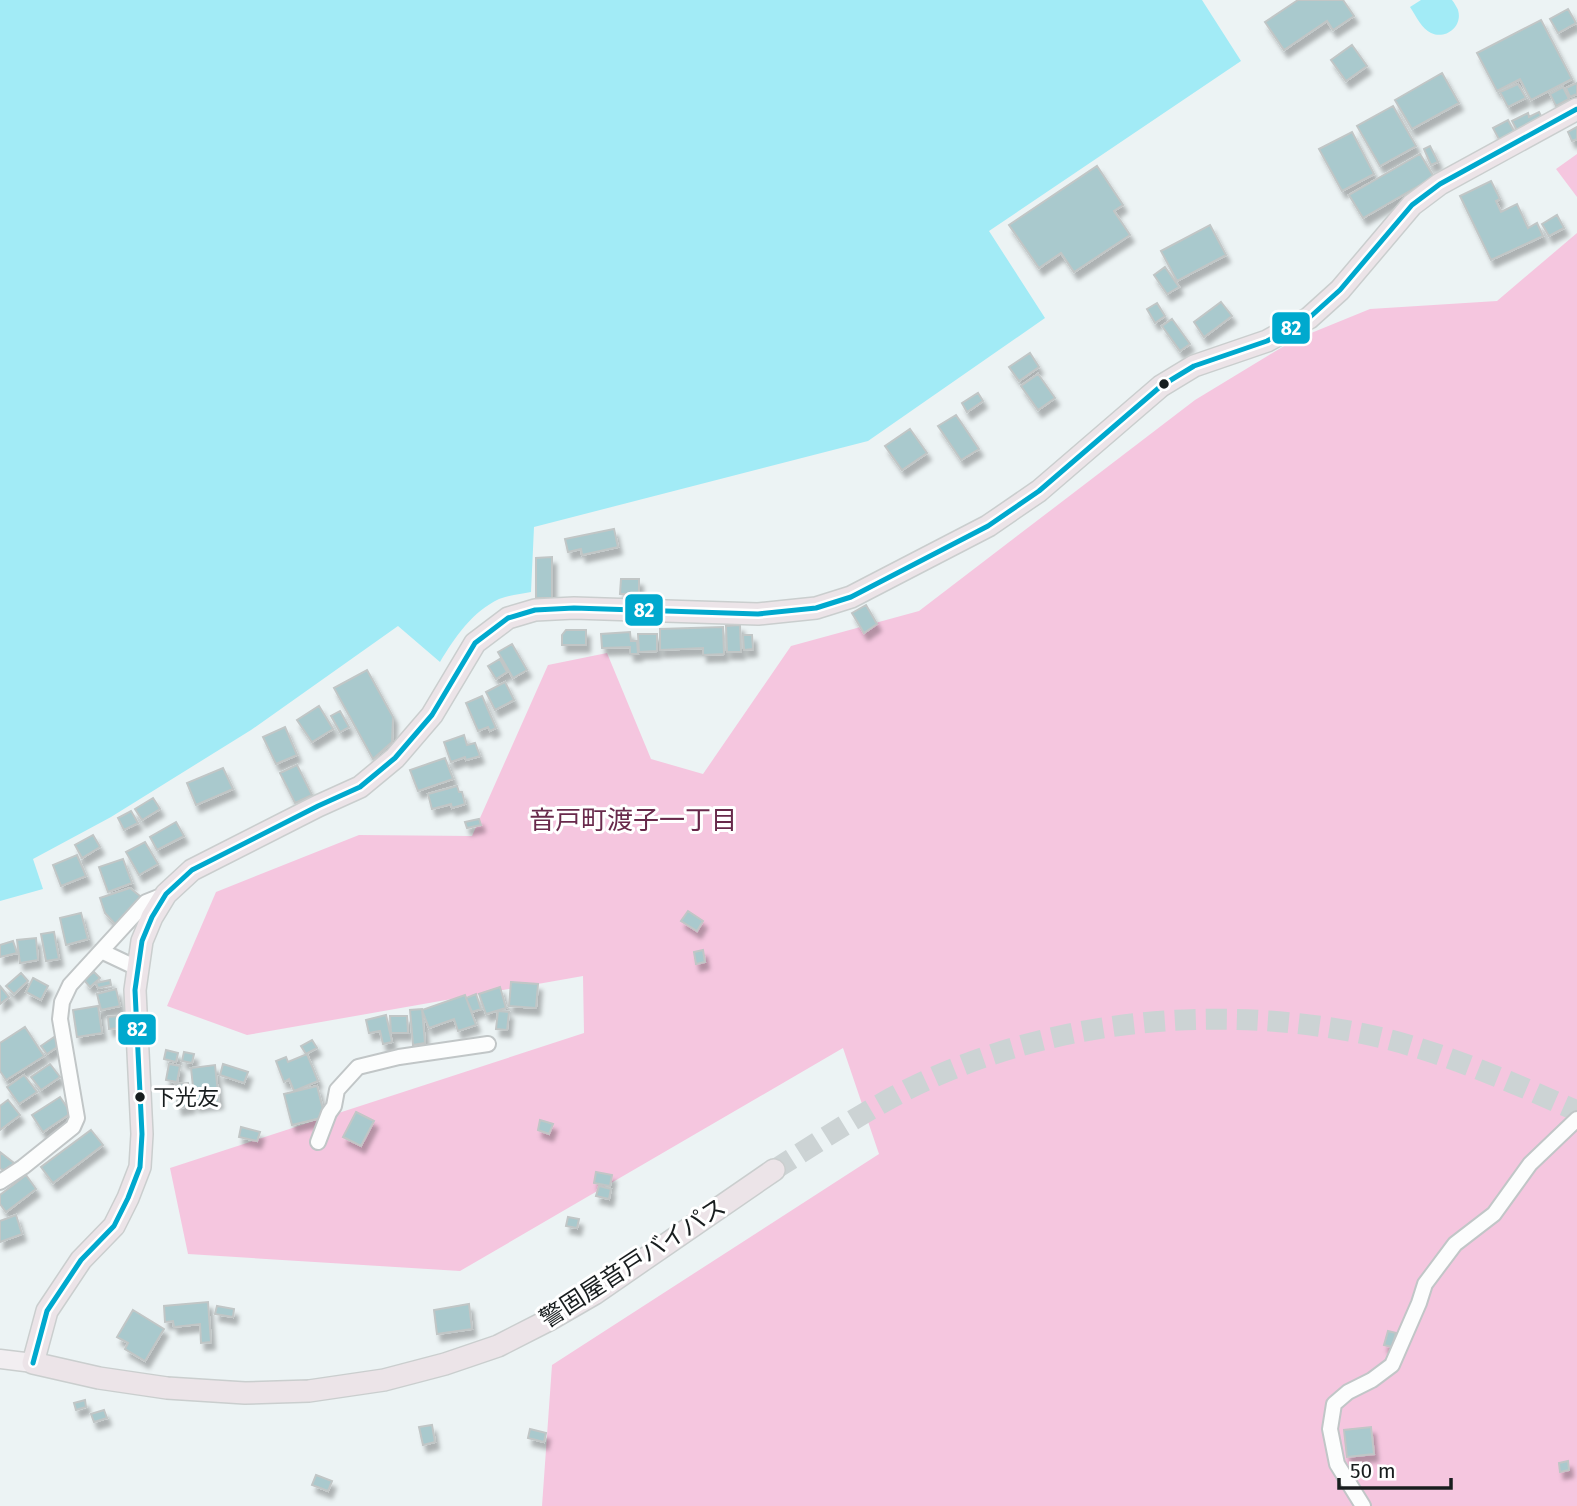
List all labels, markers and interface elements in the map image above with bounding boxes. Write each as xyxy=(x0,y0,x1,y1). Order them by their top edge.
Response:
line badge: 82 xyxy=(1271,311,1311,345)
text: 82 xyxy=(1281,317,1302,340)
unlabelled marker xyxy=(1157,377,1171,391)
line badge: 82 xyxy=(624,593,664,627)
text: 82 xyxy=(634,599,655,622)
district label: 音戸町渡子一丁目 xyxy=(529,805,737,836)
line badge: 82 xyxy=(117,1013,157,1046)
text: 82 xyxy=(127,1018,148,1041)
place label: 下光友 xyxy=(153,1084,219,1111)
marker: 下光友 xyxy=(133,1090,147,1104)
street label: 警固屋音戸バイパス xyxy=(535,1193,731,1333)
scale bar xyxy=(1339,1446,1451,1490)
text: 50 m xyxy=(1350,1458,1396,1484)

